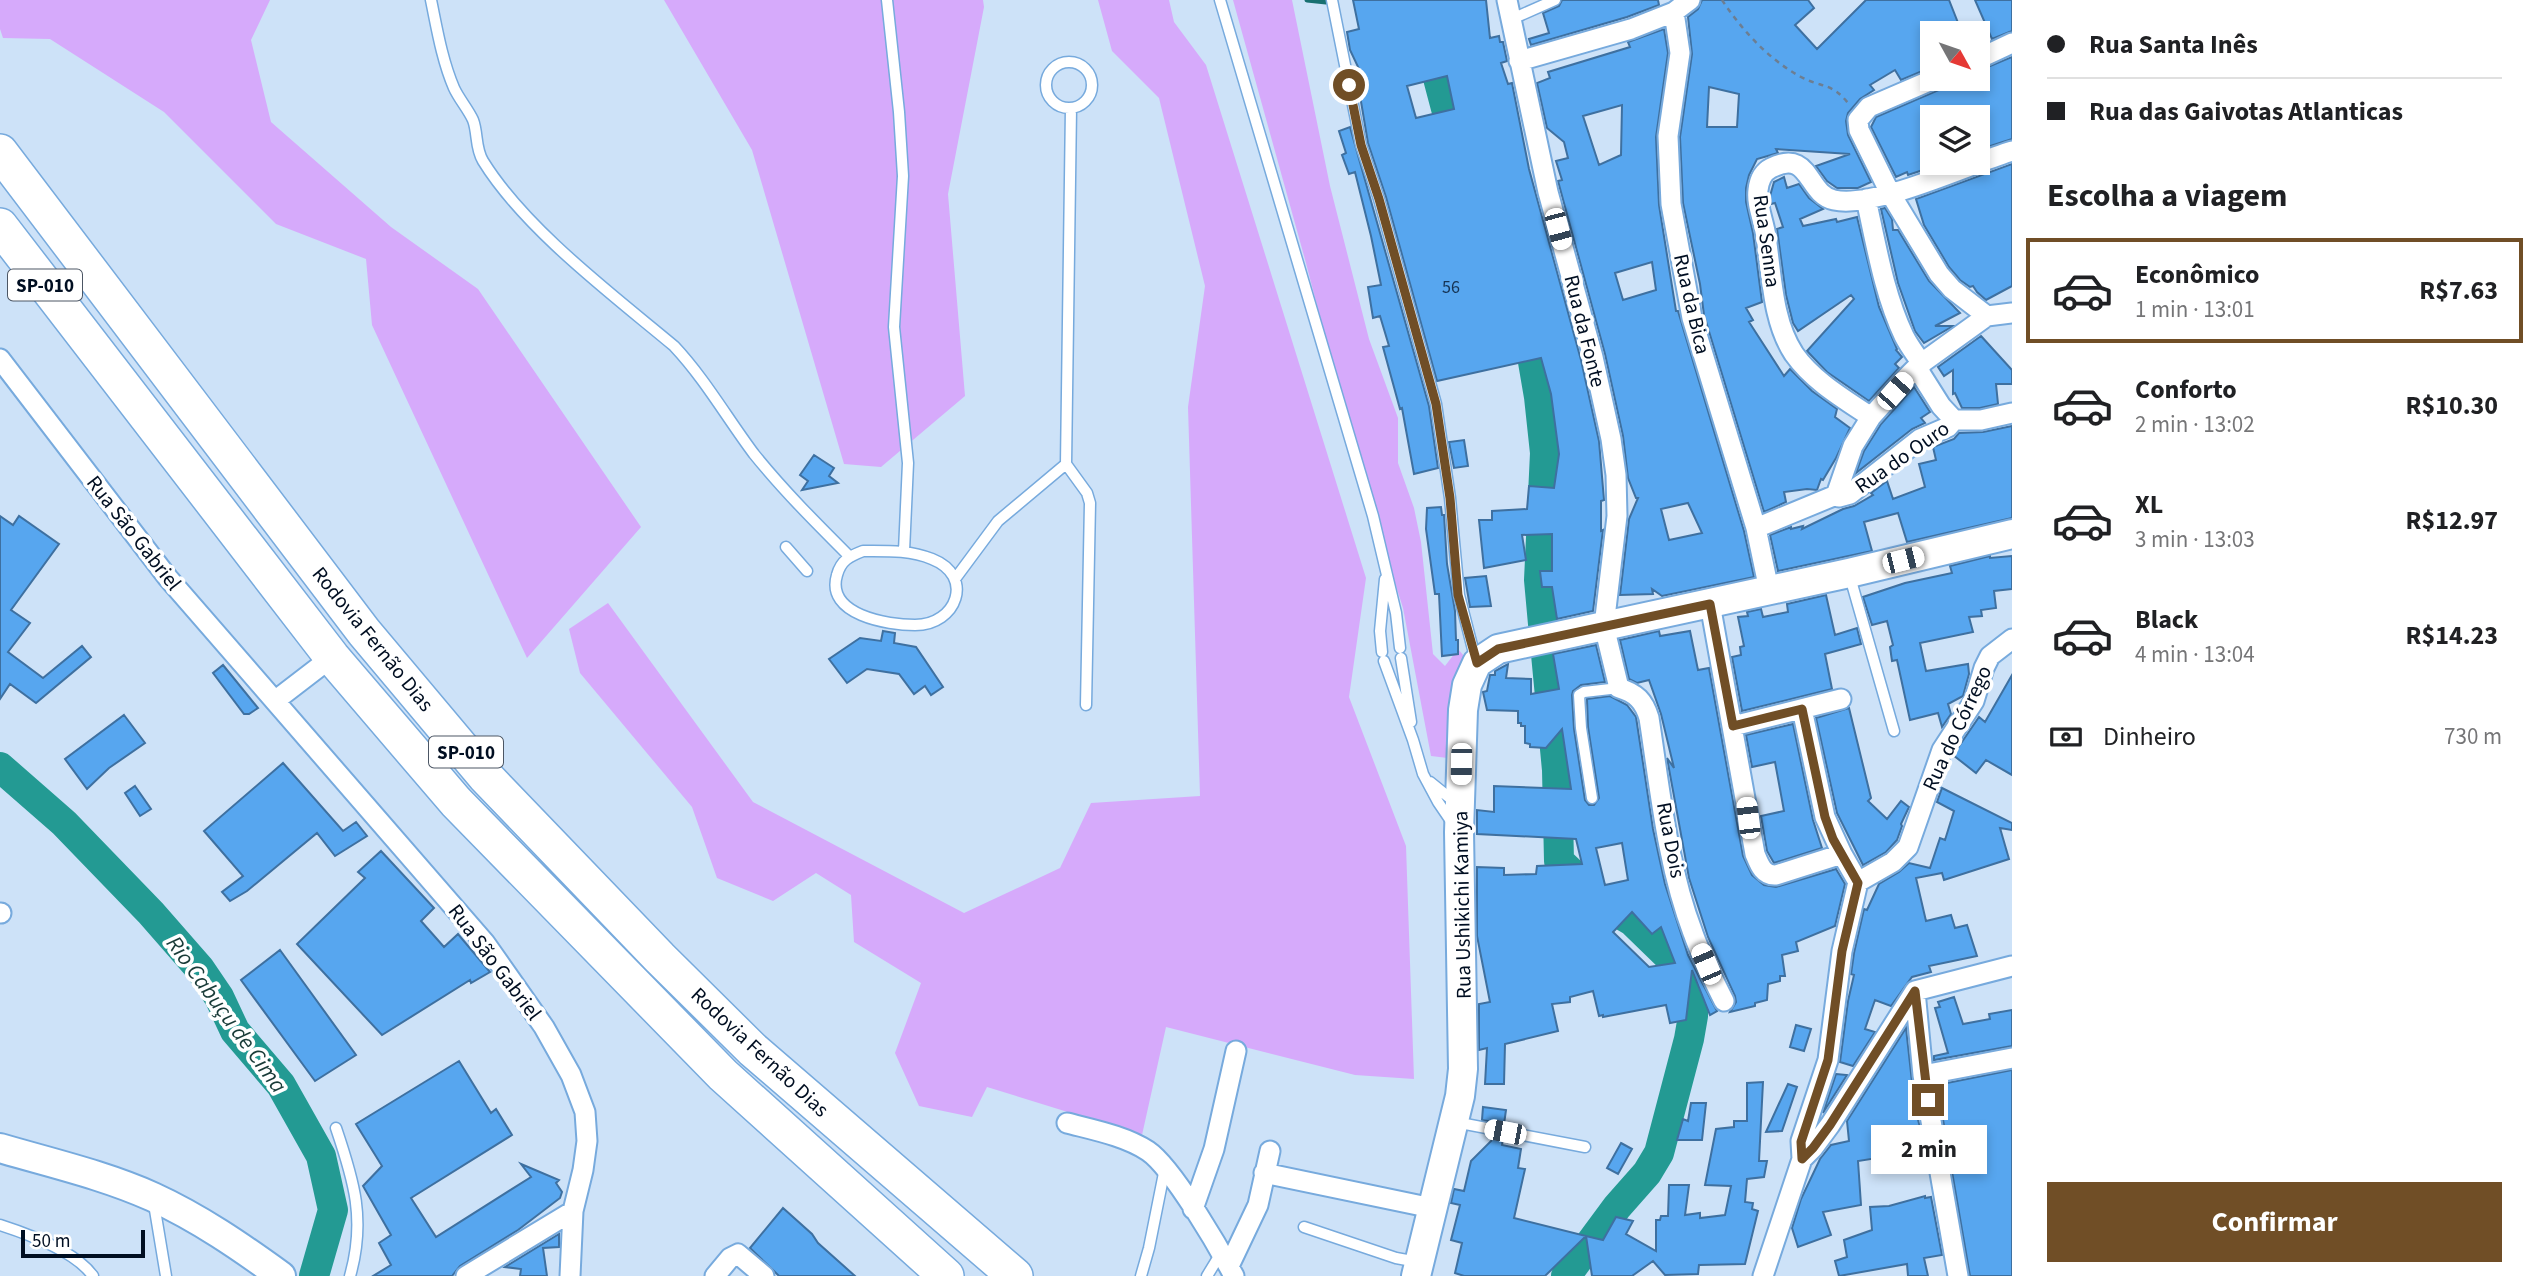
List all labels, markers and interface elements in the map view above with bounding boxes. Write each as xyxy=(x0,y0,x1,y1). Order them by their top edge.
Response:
north arrow xyxy=(1920,21,1990,91)
map controls xyxy=(1920,21,1990,175)
text: Rua Santa Inês xyxy=(2089,26,2258,63)
route start xyxy=(1333,69,1365,101)
text: Rua das Gaivotas Atlanticas xyxy=(2089,93,2403,130)
button: layers xyxy=(1920,105,1990,175)
text: Escolha a viagem xyxy=(2047,173,2287,219)
street label: Rua Senna xyxy=(1746,193,1788,289)
car xyxy=(1543,206,1574,252)
street label: Rua da Bica xyxy=(1666,251,1718,357)
text: Econômico xyxy=(2135,256,2260,293)
icon: car xyxy=(2051,259,2114,322)
road number: SP-010 xyxy=(8,270,82,300)
street label: Rua da Fonte xyxy=(1557,272,1613,390)
text: R$7.63 xyxy=(2419,272,2498,309)
house number: 56 xyxy=(1442,275,1460,300)
text: 1 min · 13:01 xyxy=(2135,293,2255,326)
car xyxy=(1874,368,1917,414)
text: Conforto xyxy=(2135,371,2237,408)
icon: car xyxy=(2051,374,2114,437)
text: R$10.30 xyxy=(2406,387,2498,424)
text: 2 min · 13:02 xyxy=(2135,408,2255,441)
street label: Rua do Ouro xyxy=(1849,413,1955,501)
street label: Rua São Gabriel xyxy=(79,469,189,597)
text: XL xyxy=(2135,486,2163,523)
icon: car xyxy=(2051,489,2114,552)
text: R$12.97 xyxy=(2406,502,2498,539)
text: 3 min · 13:03 xyxy=(2135,523,2255,556)
car xyxy=(1881,545,1926,575)
street label: Rodovia Fernão Dias xyxy=(305,560,441,718)
text: Black xyxy=(2135,601,2198,638)
icon: car xyxy=(2051,604,2114,667)
text: R$14.23 xyxy=(2406,617,2498,654)
text: 4 min · 13:04 xyxy=(2135,638,2255,671)
street label: Rua do Córrego xyxy=(1915,660,1999,796)
icon: cash xyxy=(2047,718,2085,756)
text: Dinheiro xyxy=(2103,718,2196,755)
text: 730 m xyxy=(2444,720,2502,753)
road number: SP-010 xyxy=(429,736,503,768)
car xyxy=(1451,743,1472,785)
car xyxy=(1736,796,1761,840)
street label: Rua Dois xyxy=(1649,800,1693,881)
street label: Rua Ushikichi Kamiya xyxy=(1445,811,1479,999)
street label: Rua São Gabriel xyxy=(441,897,549,1027)
water label: Rio Cabuçu de Cima xyxy=(158,929,295,1100)
car xyxy=(1689,941,1724,987)
street label: Rodovia Fernão Dias xyxy=(684,980,836,1124)
route end xyxy=(1912,1084,1944,1116)
car xyxy=(1483,1118,1528,1146)
callout: 2 min xyxy=(1870,1124,1986,1174)
text: 2 min xyxy=(1901,1133,1957,1166)
button: Confirmar xyxy=(2047,1182,2502,1262)
scale bar xyxy=(21,1227,145,1259)
text: 50 m xyxy=(32,1228,70,1255)

